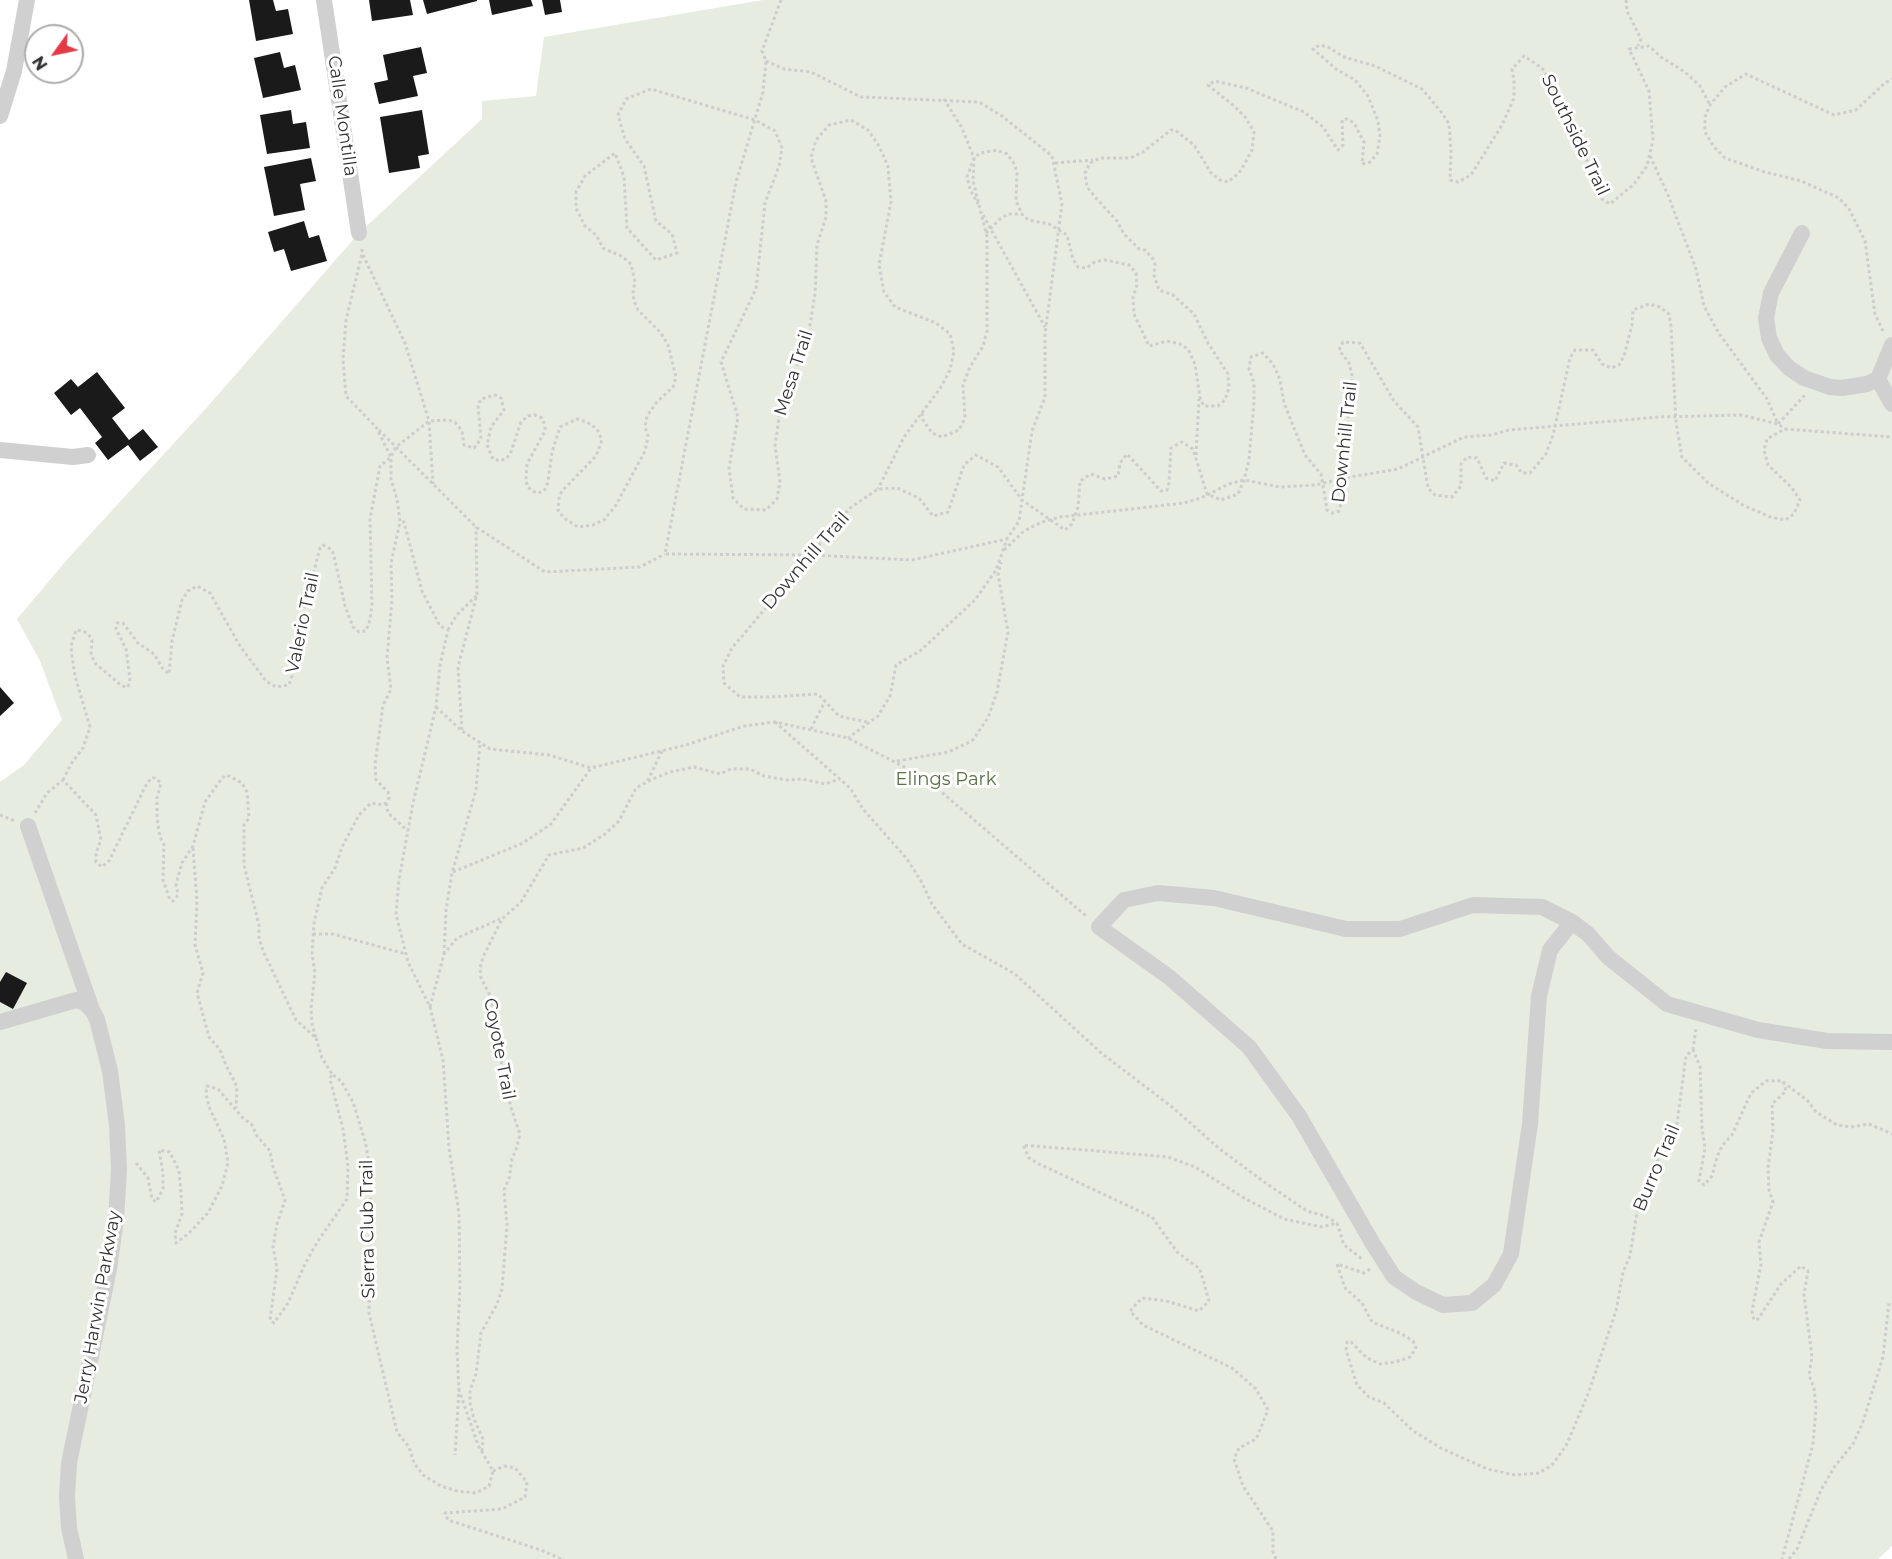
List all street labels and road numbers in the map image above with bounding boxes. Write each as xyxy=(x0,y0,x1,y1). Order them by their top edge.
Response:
street label: Calle Montilla xyxy=(323,54,361,178)
street label: Southside Trail xyxy=(1536,71,1614,199)
street label: Mesa Trail xyxy=(770,327,818,419)
street label: Downhill Trail xyxy=(1328,380,1362,504)
street label: Downhill Trail xyxy=(758,508,854,614)
street label: Valerio Trail xyxy=(282,571,324,675)
street label: Coyote Trail xyxy=(479,996,519,1102)
street label: Burro Trail xyxy=(1629,1121,1685,1215)
street label: Sierra Club Trail xyxy=(356,1159,380,1299)
street label: Jerry Harwin Parkway xyxy=(70,1209,126,1405)

